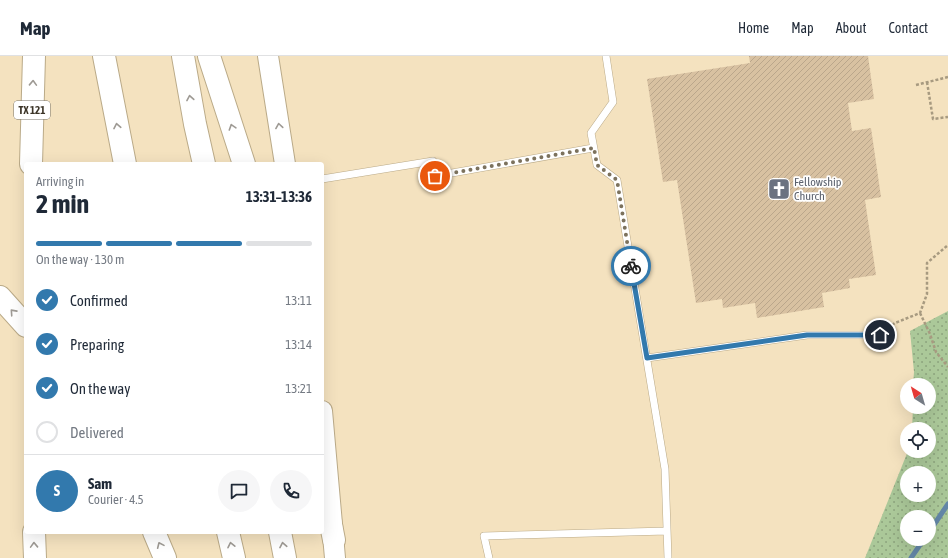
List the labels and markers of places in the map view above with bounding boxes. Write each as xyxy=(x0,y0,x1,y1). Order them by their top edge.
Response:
pin xyxy=(418,159,452,193)
place label: Fellowship Church xyxy=(794,175,842,203)
church icon: Fellowship Church xyxy=(766,176,792,202)
pin xyxy=(863,318,897,352)

